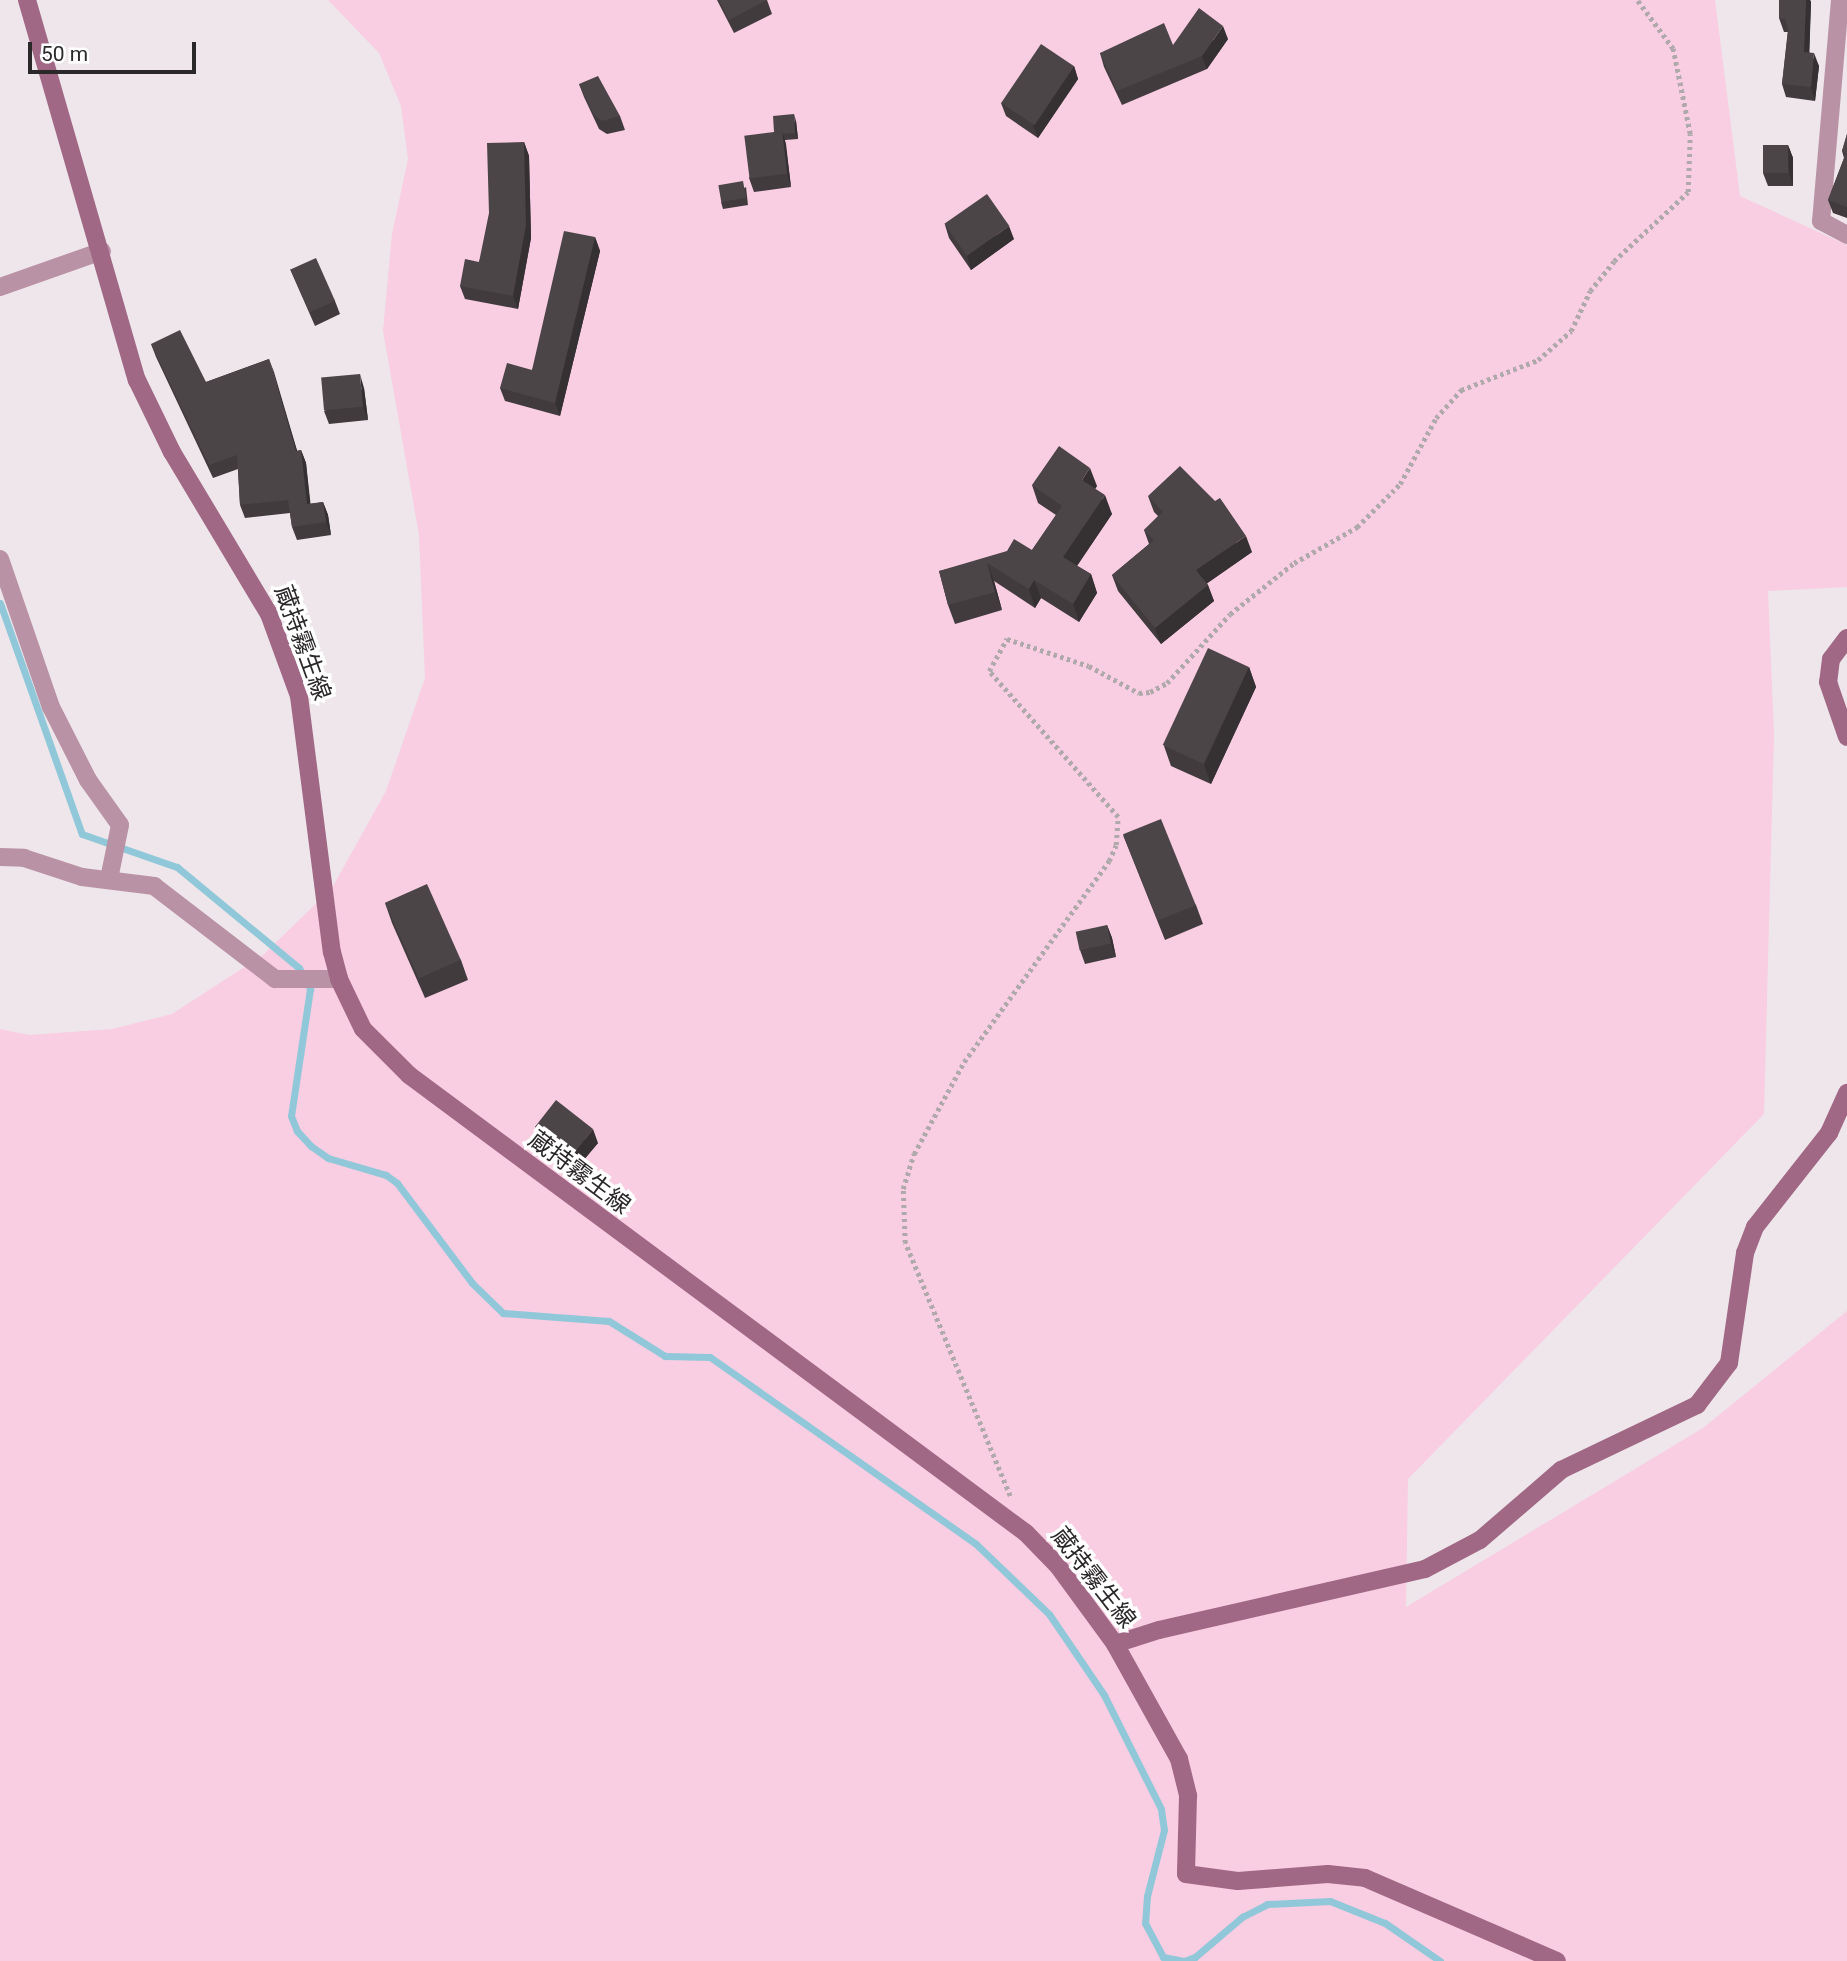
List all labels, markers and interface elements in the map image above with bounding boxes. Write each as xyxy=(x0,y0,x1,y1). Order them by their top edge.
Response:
scale bar xyxy=(32,28,200,72)
text: 50 m xyxy=(41,42,88,66)
street label: 蔵持霧生線 xyxy=(268,582,336,704)
street label: 蔵持霧生線 xyxy=(522,1125,636,1221)
street label: 蔵持霧生線 xyxy=(1045,1522,1141,1634)

